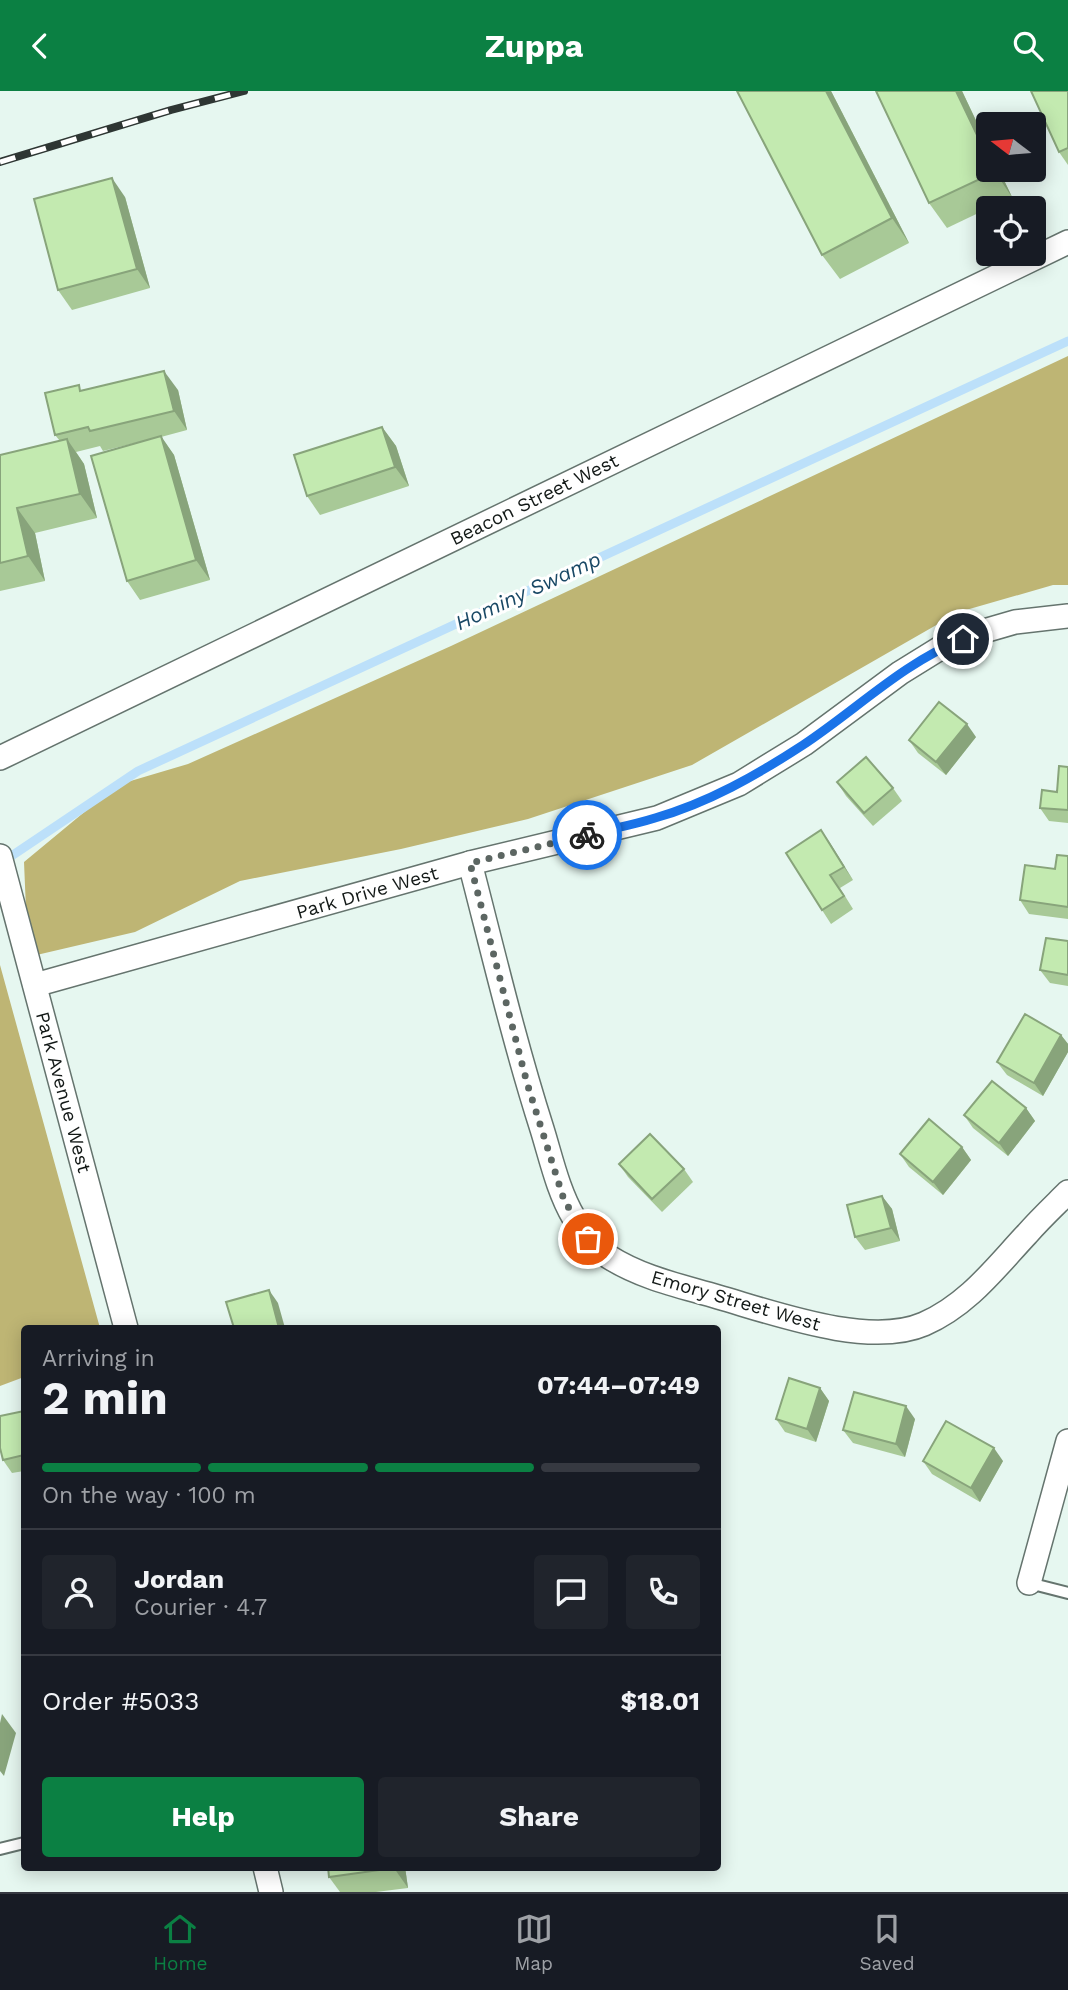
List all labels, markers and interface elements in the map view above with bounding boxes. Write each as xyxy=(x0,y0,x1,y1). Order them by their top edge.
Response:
icon: back xyxy=(21,27,59,65)
text: Zuppa xyxy=(485,27,583,65)
icon: search xyxy=(1009,27,1047,65)
north arrow xyxy=(976,112,1046,182)
map controls xyxy=(976,112,1046,266)
button: locate xyxy=(976,196,1046,266)
street label: Beacon Street West xyxy=(446,449,622,550)
water label: Hominy Swamp xyxy=(451,546,604,635)
pin xyxy=(933,609,993,669)
icon: home xyxy=(944,620,982,658)
courier xyxy=(552,800,622,870)
icon: bike xyxy=(568,816,606,854)
street label: Park Drive West xyxy=(293,861,441,924)
street label: Park Avenue West xyxy=(31,1009,96,1175)
pin xyxy=(558,1209,618,1269)
icon: bag xyxy=(569,1220,607,1258)
street label: Emory Street West xyxy=(649,1265,823,1336)
text: Arriving in xyxy=(42,1345,155,1372)
text: 07:44–07:49 xyxy=(537,1370,700,1400)
text: 2 min xyxy=(42,1371,168,1425)
text: On the way · 100 m xyxy=(42,1482,256,1509)
button: person xyxy=(42,1555,116,1629)
button: chat xyxy=(534,1555,608,1629)
button: phone xyxy=(626,1555,700,1629)
text: Jordan xyxy=(134,1564,224,1594)
text: Courier · 4.7 xyxy=(134,1594,267,1621)
text: Order #5033 xyxy=(42,1686,199,1716)
text: $18.01 xyxy=(621,1686,700,1716)
button: Help xyxy=(42,1777,364,1857)
button: Share xyxy=(378,1777,700,1857)
tab: Home xyxy=(153,1910,208,1975)
tab: Map xyxy=(514,1910,553,1975)
tab: Saved xyxy=(859,1910,915,1975)

